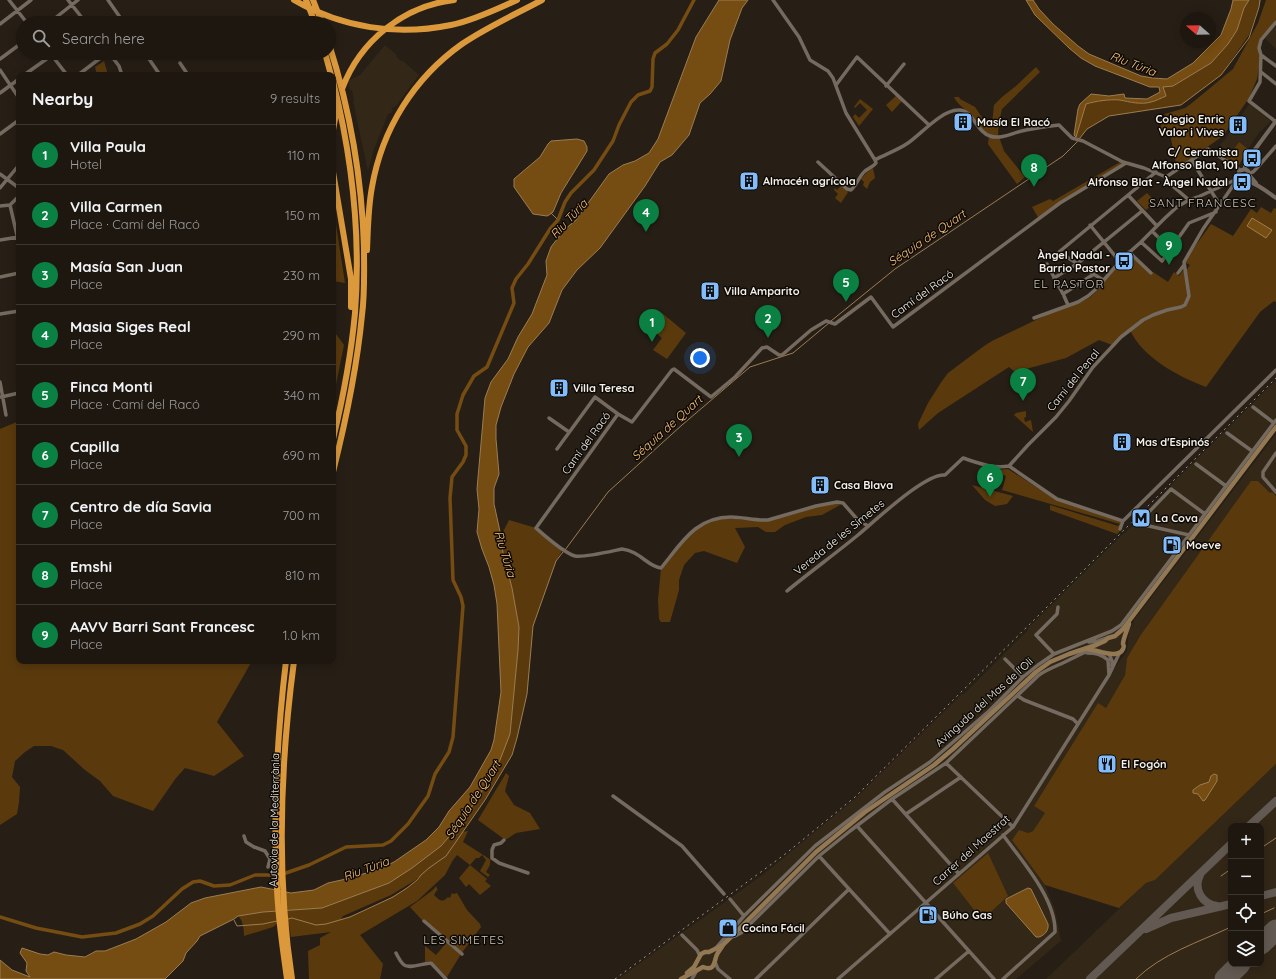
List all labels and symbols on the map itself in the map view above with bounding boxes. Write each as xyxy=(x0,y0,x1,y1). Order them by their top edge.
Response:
north arrow xyxy=(1180,12,1216,48)
water label: Riu Túria xyxy=(1108,48,1159,79)
building icon: Masía El Racó xyxy=(952,111,974,133)
place label: Colegio Enric Valor i Vives xyxy=(1155,112,1224,139)
building icon: Colegio Enric Valor i Vives xyxy=(1227,114,1249,136)
place label: Masía El Racó xyxy=(977,115,1050,129)
place label: C/ Ceramista Alfonso Blat, 101 xyxy=(1152,145,1238,172)
bus stop icon: C/ Ceramista Alfonso Blat, 101 xyxy=(1241,147,1263,169)
pin: 8 xyxy=(1021,154,1047,187)
building icon: Almacén agrícola xyxy=(738,170,760,192)
bus stop icon: Alfonso Blat - Àngel Nadal xyxy=(1231,171,1253,193)
place label: Almacén agrícola xyxy=(763,174,856,188)
place label: Alfonso Blat - Àngel Nadal xyxy=(1088,175,1228,189)
district label: SANT FRANCESC xyxy=(1149,195,1257,210)
water label: Riu Túria xyxy=(547,196,591,241)
pin: 4 xyxy=(633,199,659,232)
water label: Séquia de Quart xyxy=(885,205,970,269)
pin: 9 xyxy=(1156,232,1182,265)
place label: Àngel Nadal - Barrio Pastor xyxy=(1038,248,1110,275)
bus stop icon: Àngel Nadal - Barrio Pastor xyxy=(1113,250,1135,272)
street label: Camí del Racó xyxy=(888,266,956,321)
pin: 5 xyxy=(833,269,859,302)
district label: EL PASTOR xyxy=(1034,276,1104,291)
building icon: Villa Amparito xyxy=(699,280,721,302)
place label: Villa Amparito xyxy=(724,284,800,298)
pin: 2 xyxy=(755,305,781,338)
pin: 1 xyxy=(639,309,665,342)
street label: Camí del Penal xyxy=(1044,346,1102,414)
your location xyxy=(690,348,710,368)
pin: 7 xyxy=(1010,368,1036,401)
building icon: Villa Teresa xyxy=(548,377,570,399)
place label: Villa Teresa xyxy=(573,381,634,395)
water label: Séquia de Quart xyxy=(628,391,707,463)
street label: Camí del Racó xyxy=(559,409,614,477)
pin: 3 xyxy=(726,424,752,457)
building icon: Mas d'Espinós xyxy=(1111,431,1133,453)
place label: Mas d'Espinós xyxy=(1136,435,1209,449)
pin: 6 xyxy=(977,464,1003,497)
building icon: Casa Blava xyxy=(809,474,831,496)
place label: Casa Blava xyxy=(834,478,893,492)
street label: Vereda de les Simetes xyxy=(791,496,887,578)
metro station icon: La Cova xyxy=(1130,507,1152,529)
place label: La Cova xyxy=(1155,511,1198,525)
water label: Riu Túria xyxy=(491,529,520,580)
fuel station icon: Moeve xyxy=(1161,534,1183,556)
place label: Moeve xyxy=(1186,538,1221,552)
street label: Avinguda del Mas de l'Oli xyxy=(932,654,1036,750)
street label: Autovia de la Mediterrània xyxy=(266,753,282,887)
restaurant icon: El Fogón xyxy=(1096,753,1118,775)
water label: Séquia de Quart xyxy=(442,756,504,842)
place label: El Fogón xyxy=(1121,757,1167,771)
street label: Carrer del Maestrat xyxy=(929,811,1013,888)
water label: Riu Túria xyxy=(341,853,392,884)
fuel station icon: Búho Gas xyxy=(917,904,939,926)
place label: Búho Gas xyxy=(942,908,992,922)
shop icon: Cocina Fácil xyxy=(717,917,739,939)
place label: Cocina Fácil xyxy=(742,921,805,935)
district label: LES SIMETES xyxy=(423,932,505,947)

